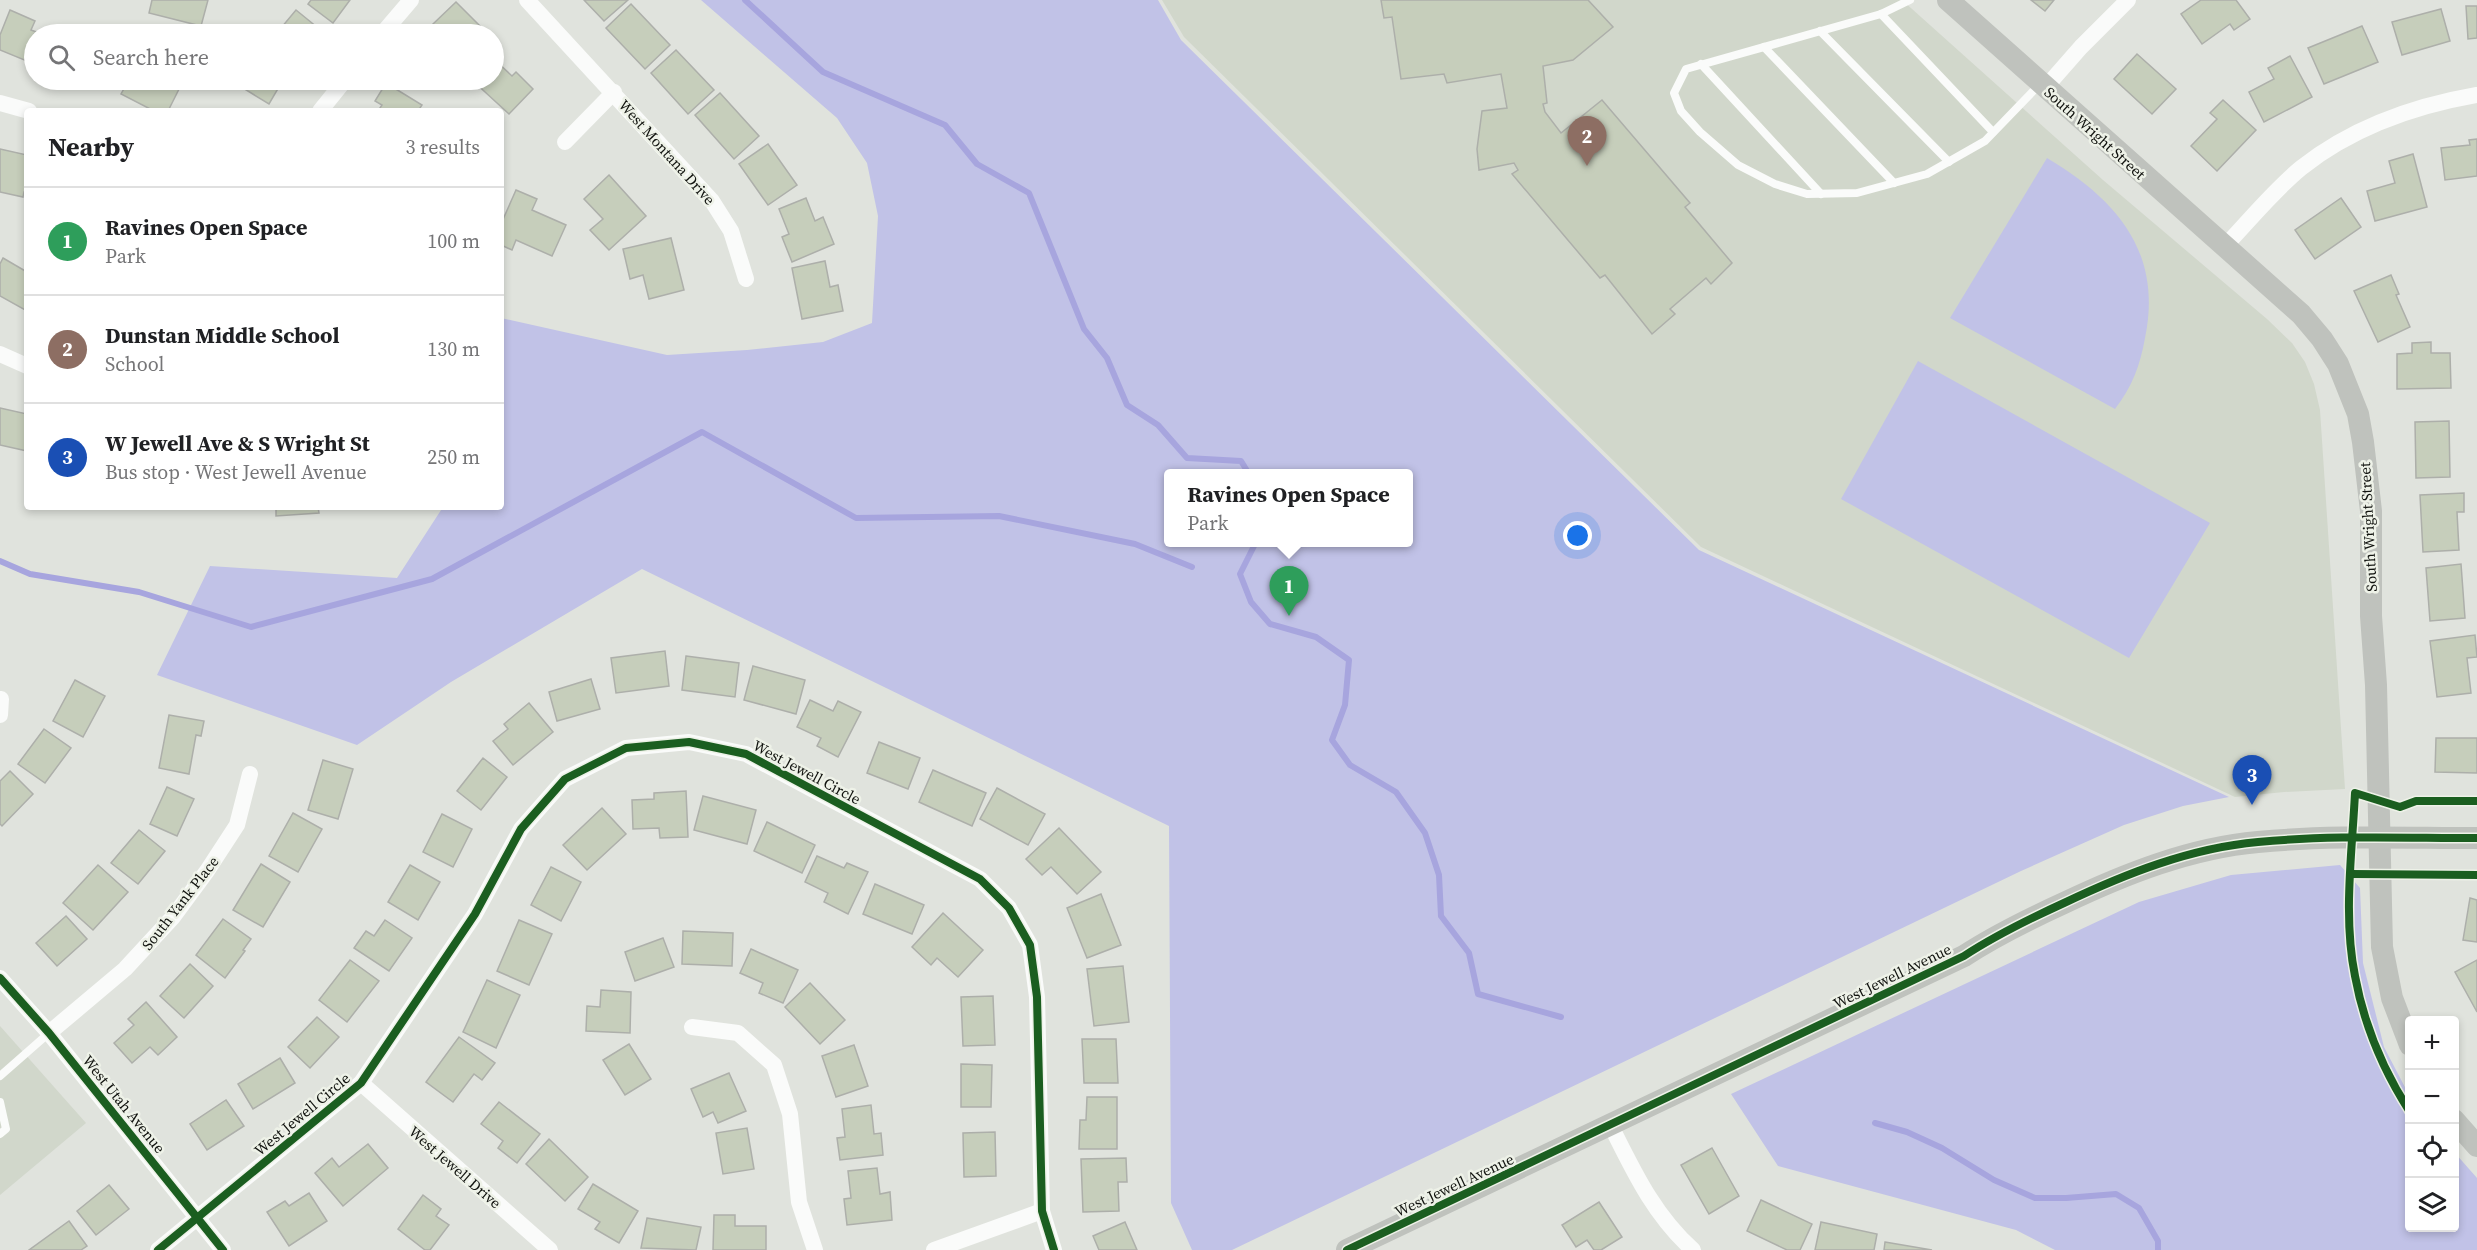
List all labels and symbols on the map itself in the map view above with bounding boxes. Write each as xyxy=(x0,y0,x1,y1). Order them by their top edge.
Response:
street label: South Wright Street xyxy=(2040,82,2150,184)
street label: West Montana Drive xyxy=(614,95,720,210)
pin: 2 xyxy=(1568,116,1606,166)
street label: South Wright Street xyxy=(2354,462,2382,592)
your location xyxy=(1563,521,1592,550)
pin: 1 xyxy=(1270,566,1308,616)
street label: West Jewell Circle xyxy=(749,735,865,809)
pin: 3 xyxy=(2232,756,2272,805)
street label: South Yank Place xyxy=(137,851,224,954)
street label: West Jewell Avenue xyxy=(1829,938,1955,1014)
street label: West Utah Avenue xyxy=(78,1050,170,1158)
street label: West Jewell Circle xyxy=(250,1067,355,1160)
street label: West Jewell Drive xyxy=(404,1121,506,1213)
street label: West Jewell Avenue xyxy=(1391,1148,1517,1222)

